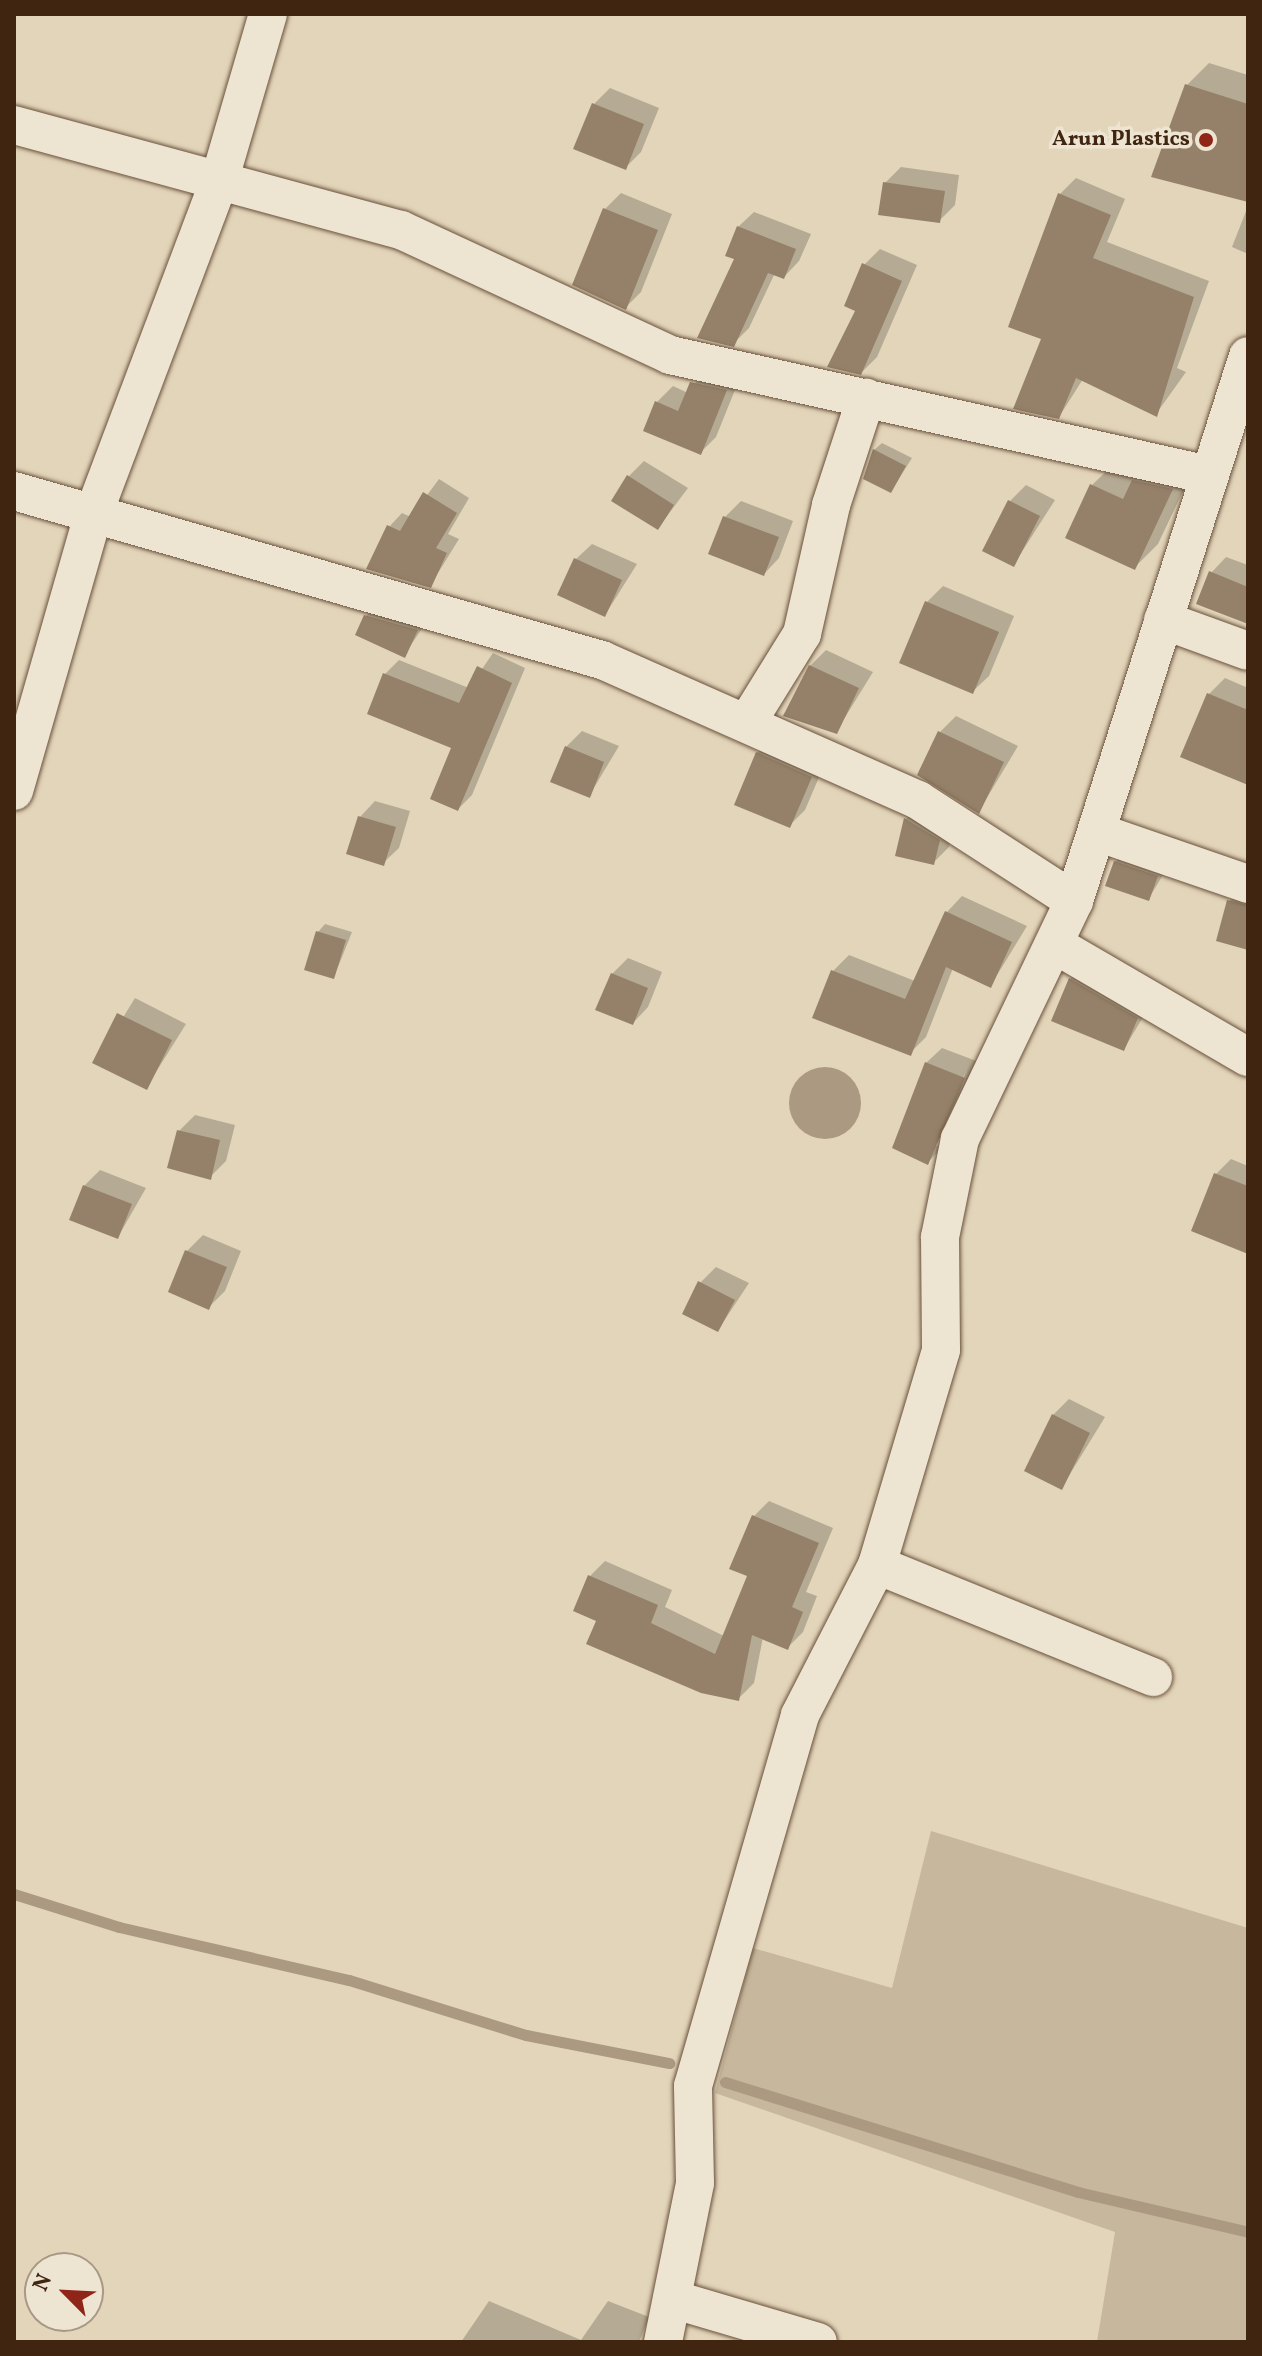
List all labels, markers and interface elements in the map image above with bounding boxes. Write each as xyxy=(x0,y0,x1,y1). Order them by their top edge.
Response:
place label: Arun Plastics xyxy=(1052,127,1190,153)
marker: Arun Plastics xyxy=(1197,131,1215,149)
north arrow xyxy=(24,2252,104,2332)
text: N xyxy=(26,2269,61,2296)

